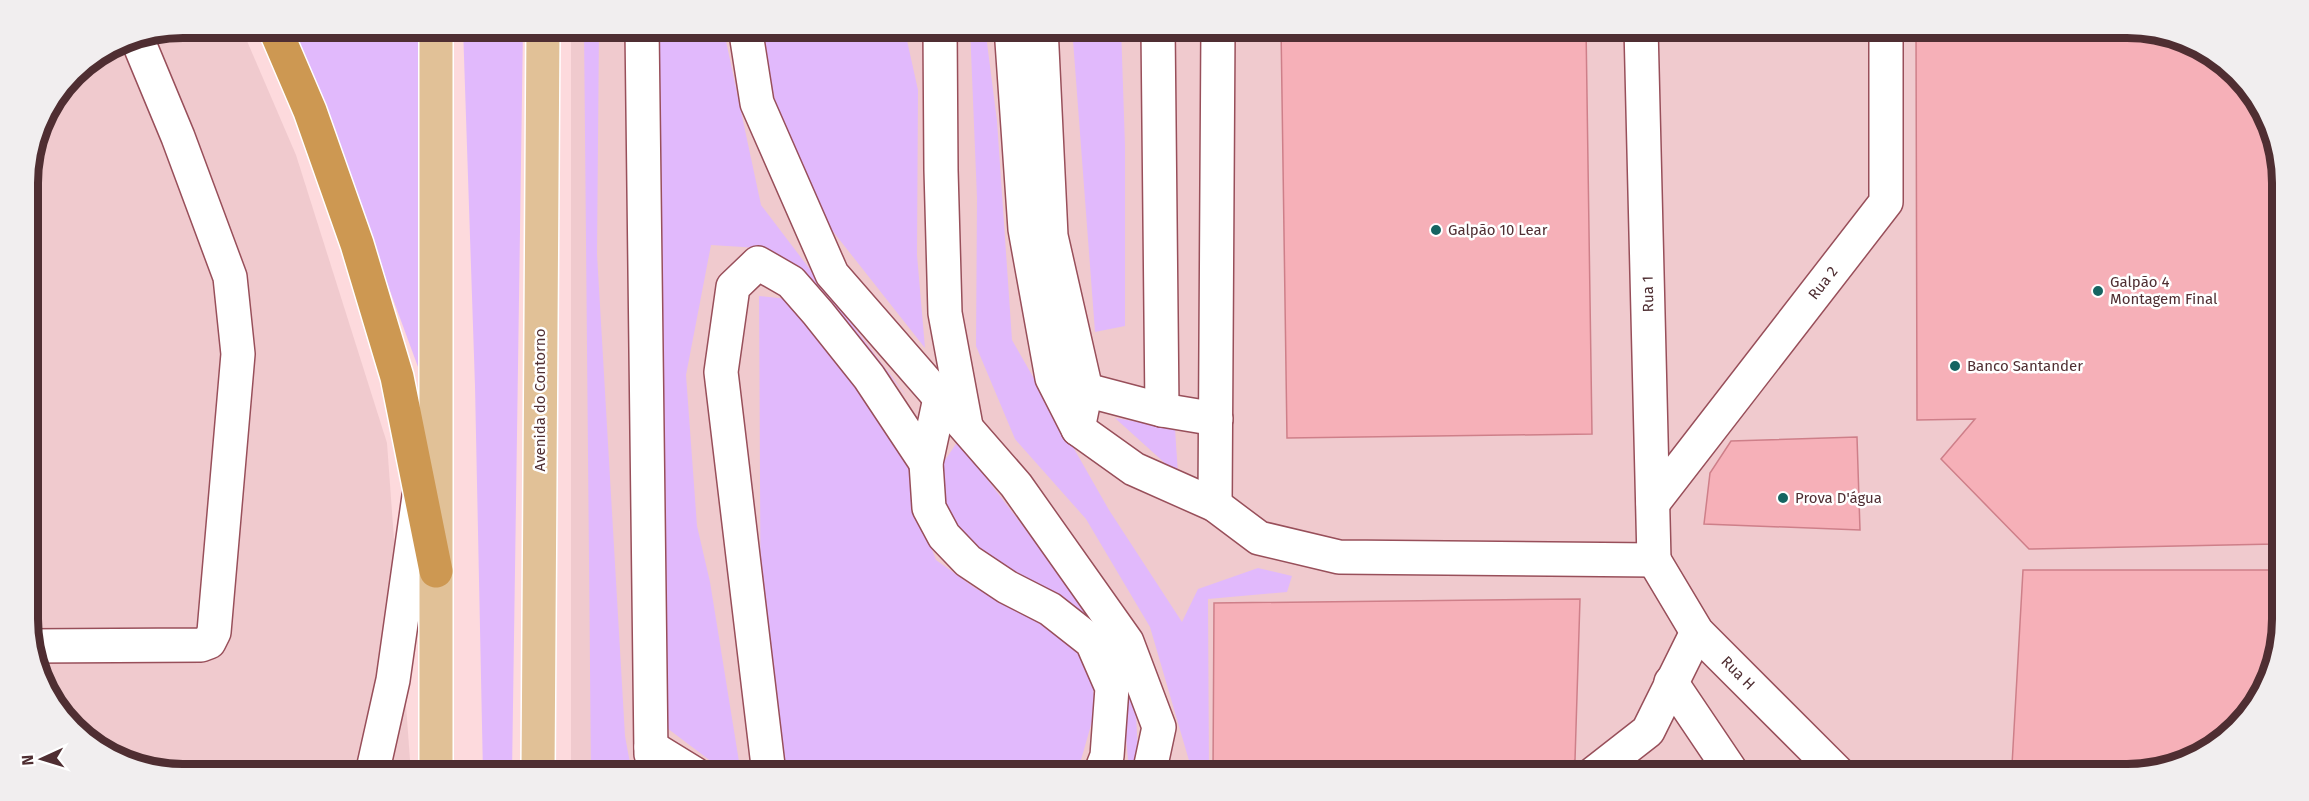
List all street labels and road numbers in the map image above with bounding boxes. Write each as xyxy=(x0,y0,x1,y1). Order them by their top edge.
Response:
street label: Rua 2 xyxy=(1804,263,1842,303)
street label: Rua 1 xyxy=(1639,276,1657,312)
street label: Avenida do Contorno xyxy=(531,329,549,471)
street label: Rua H xyxy=(1717,652,1759,694)

